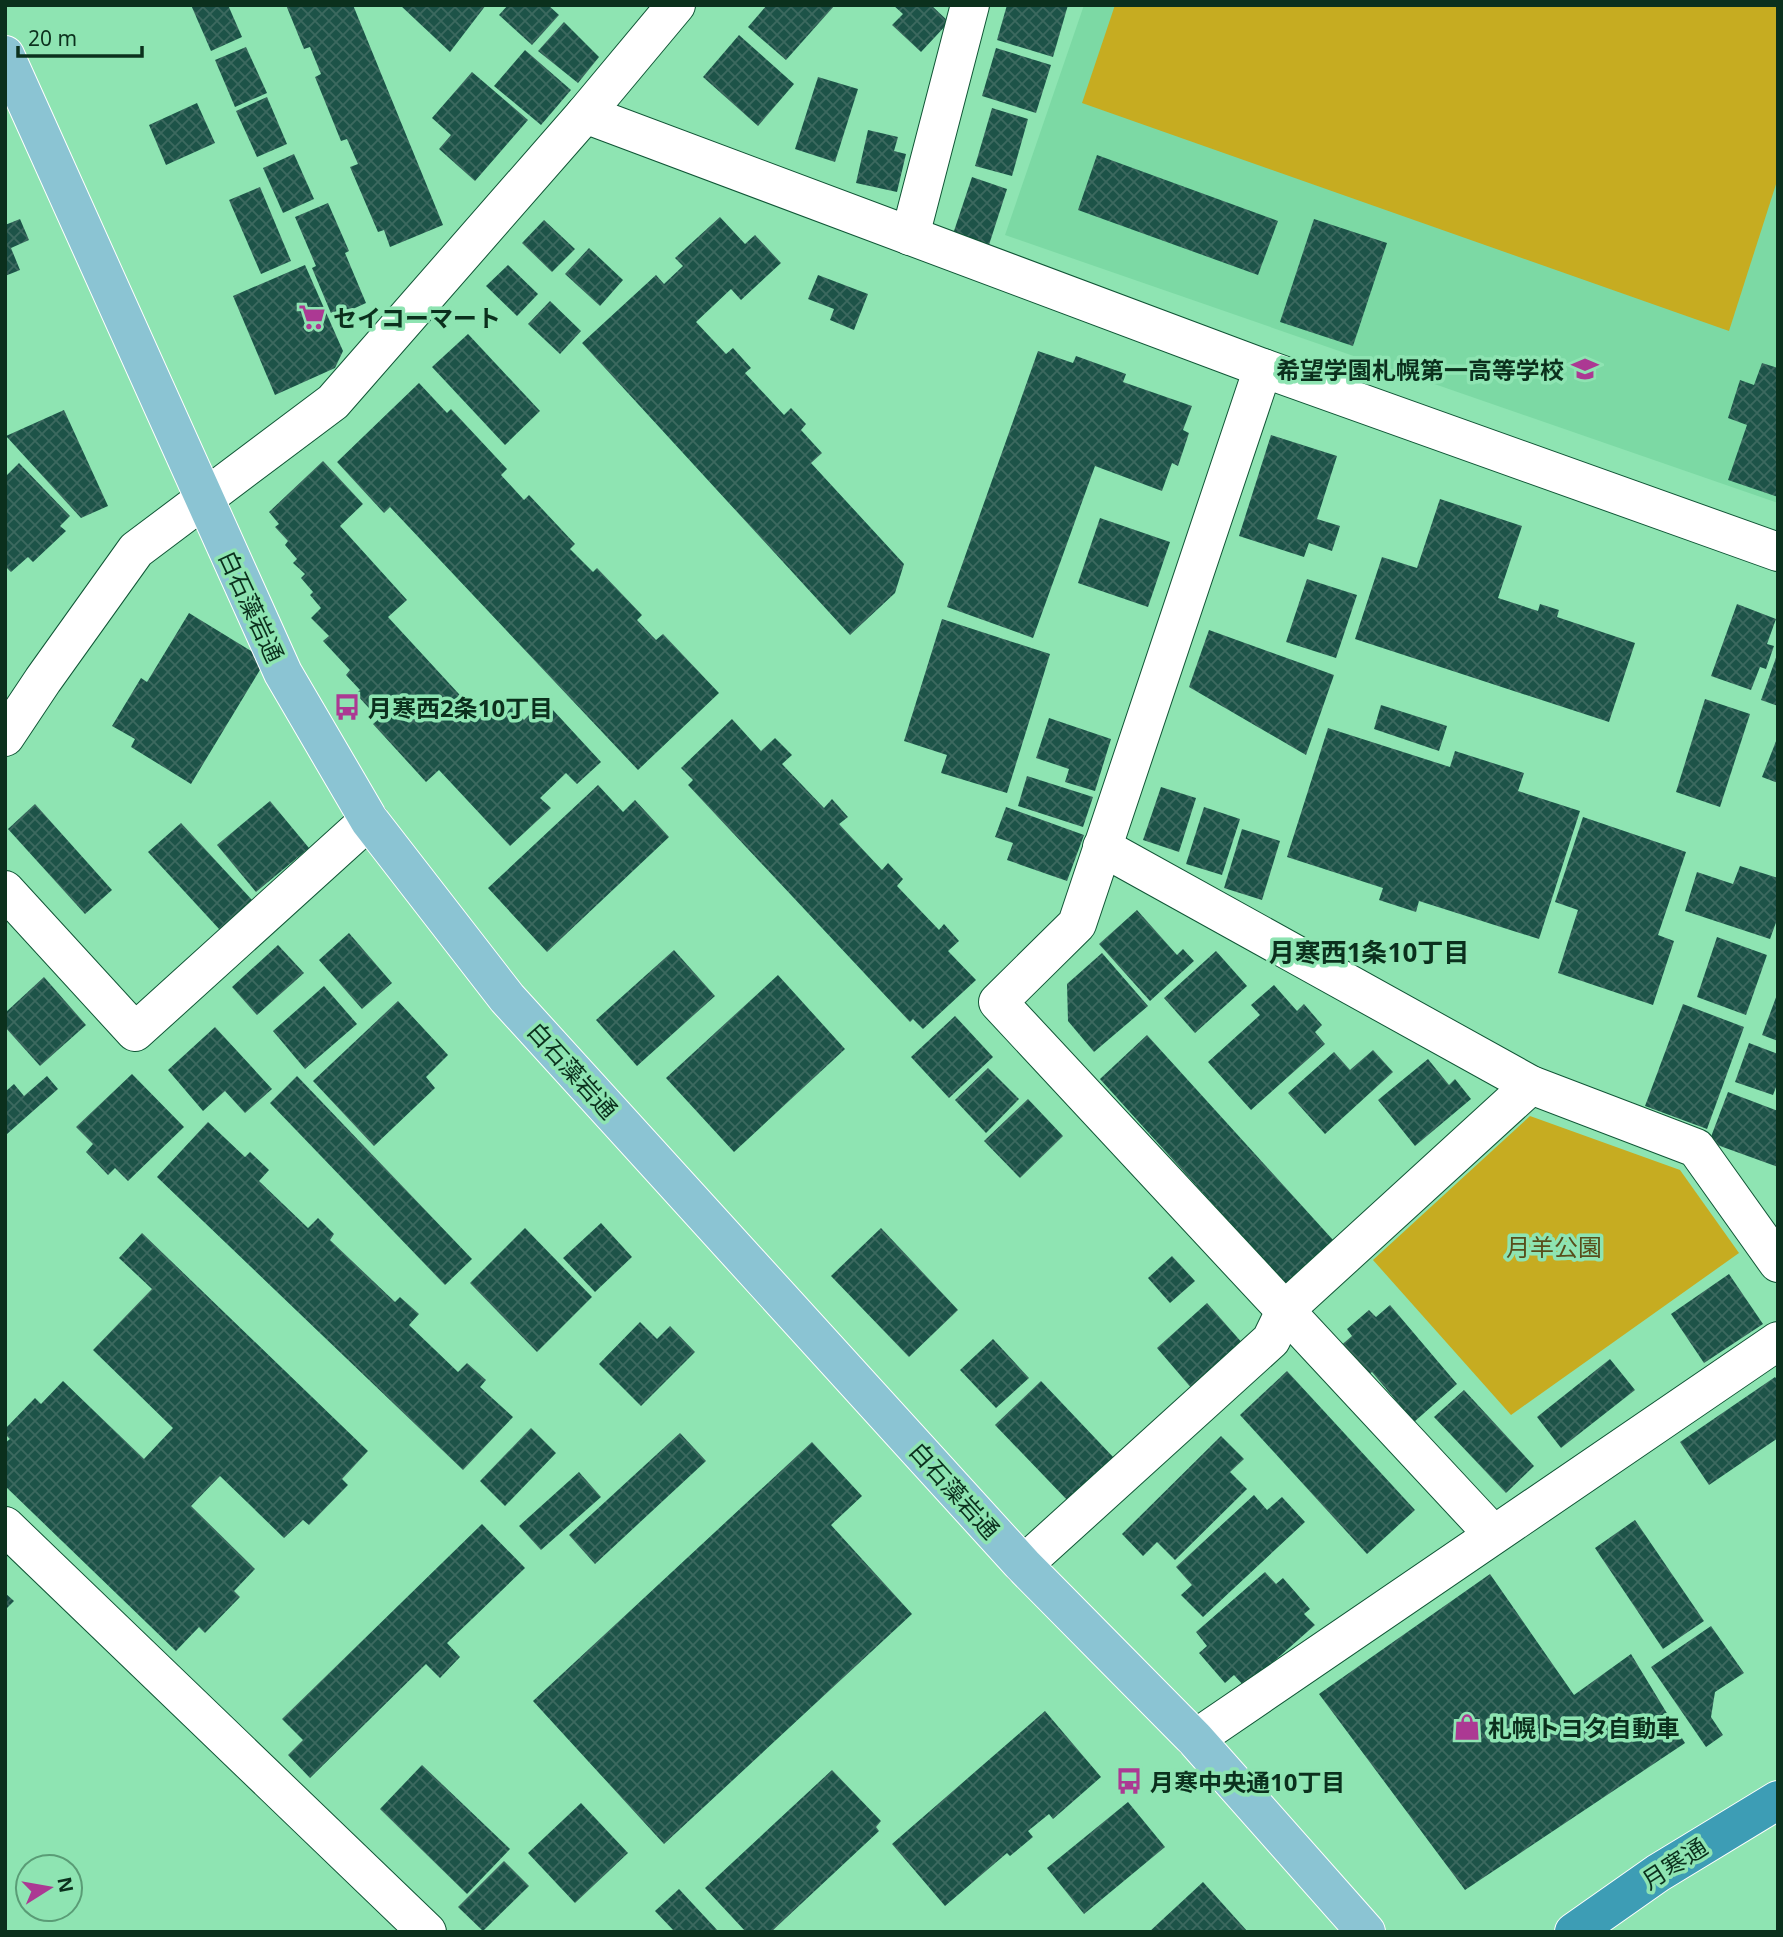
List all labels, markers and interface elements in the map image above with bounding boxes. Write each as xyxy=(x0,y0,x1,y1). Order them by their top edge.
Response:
scale bar xyxy=(18,14,142,58)
text: 20 m xyxy=(28,24,77,52)
place label: セイコーマート xyxy=(333,301,501,334)
supermarket icon: セイコーマート xyxy=(297,302,327,332)
place label: 希望学園札幌第一高等学校 xyxy=(1276,353,1564,386)
school or university icon: 希望学園札幌第一高等学校 xyxy=(1570,354,1600,384)
street label: 白石藻岩通 xyxy=(212,545,292,667)
place label: 月寒西2条10丁目 xyxy=(368,691,553,724)
bus stop icon: 月寒西2条10丁目 xyxy=(332,692,362,722)
district label: 月寒西1条10丁目 xyxy=(1269,934,1469,970)
street label: 白石藻岩通 xyxy=(521,1014,625,1126)
park label: 月羊公園 xyxy=(1506,1230,1602,1263)
street label: 白石藻岩通 xyxy=(903,1434,1007,1546)
place label: 札幌トヨタ自動車 xyxy=(1488,1711,1680,1744)
shop icon: 札幌トヨタ自動車 xyxy=(1452,1712,1482,1742)
place label: 月寒中央通10丁目 xyxy=(1150,1765,1345,1798)
bus stop icon: 月寒中央通10丁目 xyxy=(1114,1766,1144,1796)
street label: 月寒通 xyxy=(1635,1830,1713,1896)
north arrow xyxy=(14,1853,84,1923)
text: N xyxy=(51,1875,80,1895)

